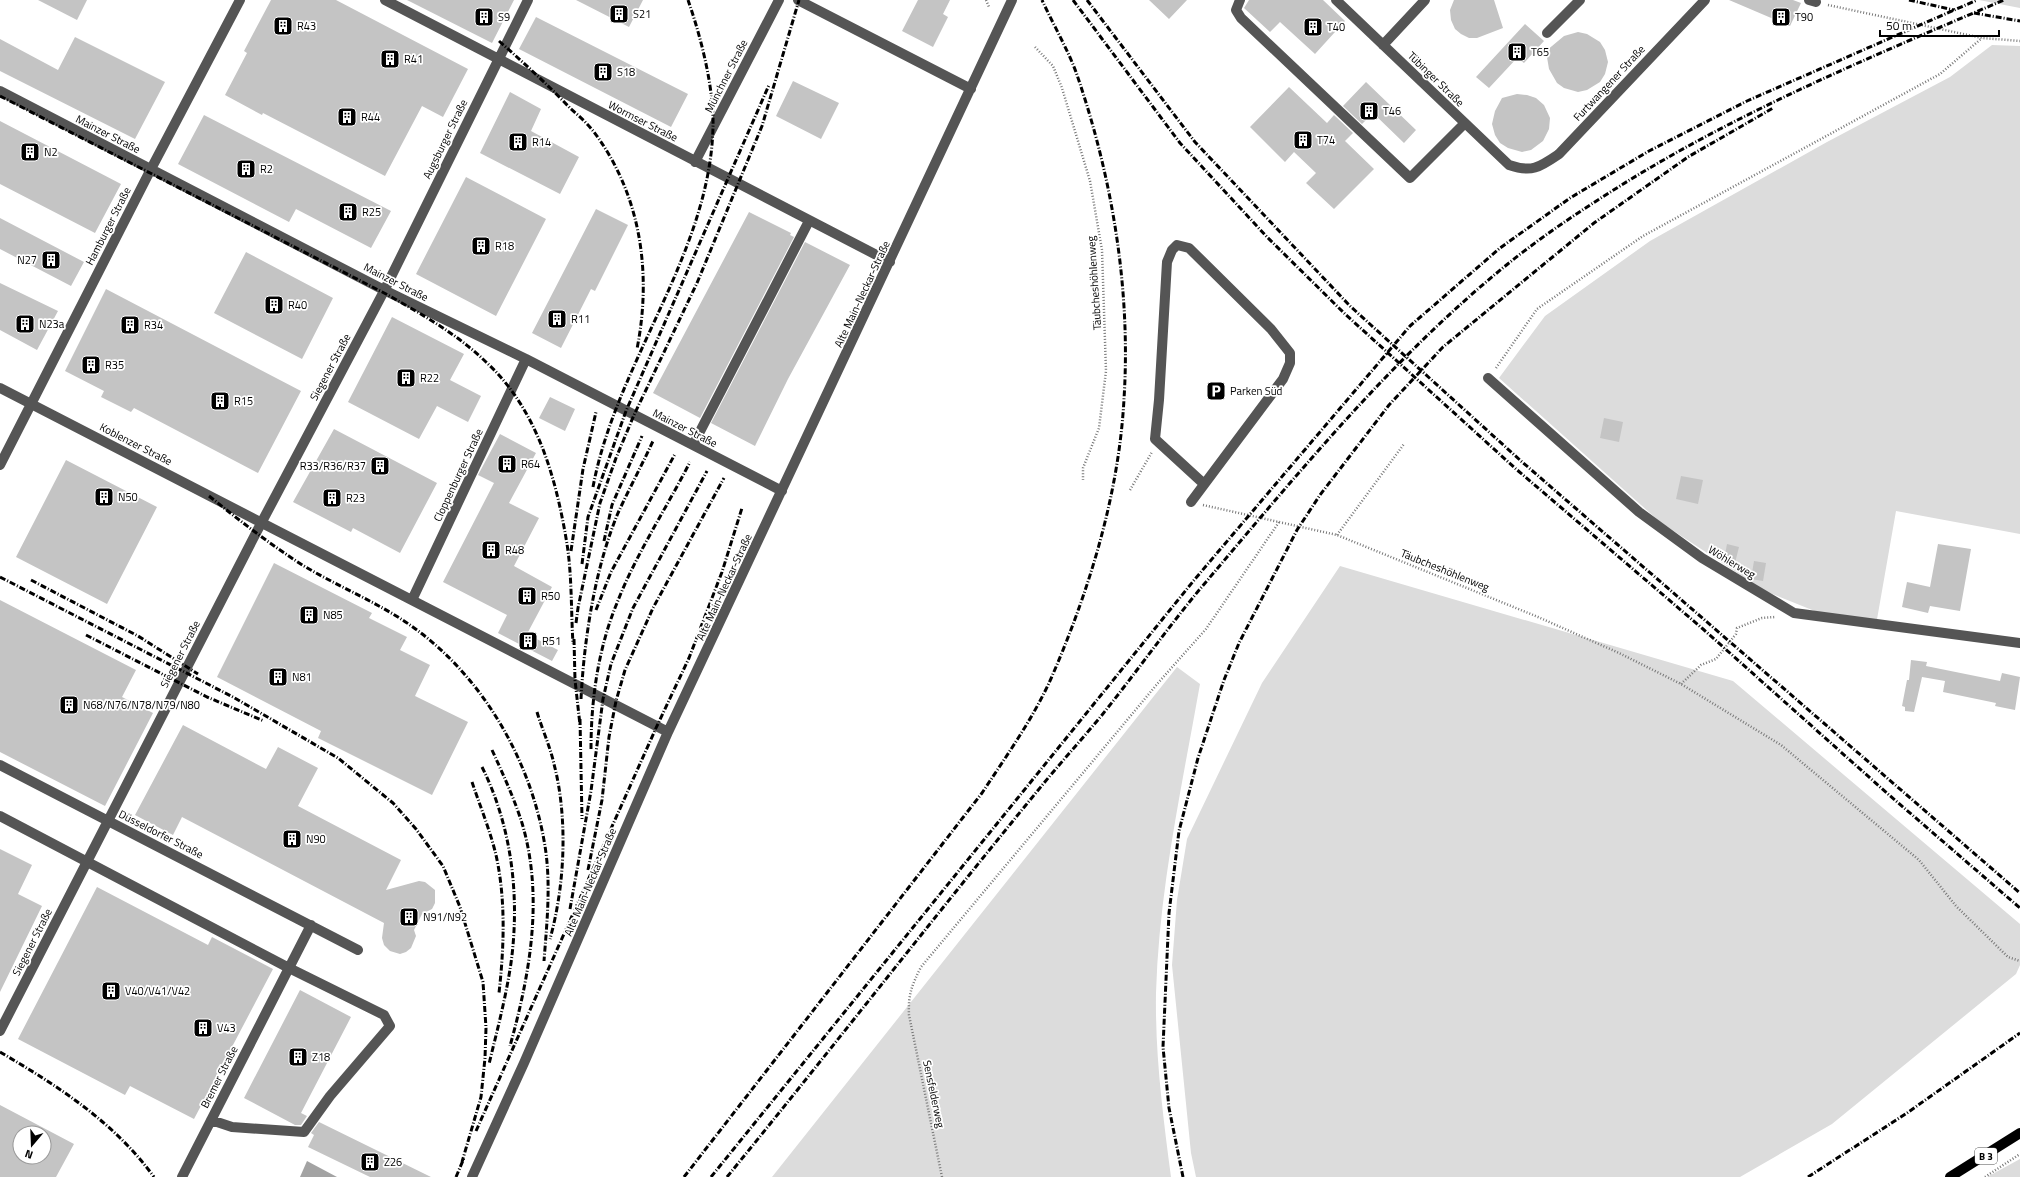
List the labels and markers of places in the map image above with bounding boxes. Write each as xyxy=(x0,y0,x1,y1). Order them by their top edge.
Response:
building icon: S21 xyxy=(608,3,630,25)
building icon: S9 xyxy=(473,6,495,28)
place label: S21 xyxy=(633,6,651,22)
building icon: T90 xyxy=(1770,6,1792,28)
place label: S9 xyxy=(498,9,510,25)
place label: T90 xyxy=(1795,9,1813,25)
building icon: R43 xyxy=(272,15,294,37)
building icon: T40 xyxy=(1302,16,1324,38)
place label: R43 xyxy=(297,18,316,34)
place label: T40 xyxy=(1327,19,1345,35)
building icon: T65 xyxy=(1506,41,1528,63)
place label: T65 xyxy=(1531,44,1549,60)
building icon: R41 xyxy=(379,48,401,70)
place label: R41 xyxy=(404,51,423,67)
building icon: S18 xyxy=(592,61,614,83)
place label: S18 xyxy=(617,64,635,80)
building icon: T46 xyxy=(1358,100,1380,122)
place label: T46 xyxy=(1383,103,1401,119)
building icon: R44 xyxy=(336,106,358,128)
place label: R44 xyxy=(361,109,380,125)
building icon: T74 xyxy=(1292,129,1314,151)
building icon: R14 xyxy=(507,131,529,153)
place label: T74 xyxy=(1317,132,1335,148)
place label: R14 xyxy=(532,134,551,150)
building icon: N2 xyxy=(19,141,41,163)
place label: N2 xyxy=(44,144,58,160)
building icon: R2 xyxy=(235,158,257,180)
place label: R2 xyxy=(260,161,273,177)
building icon: R25 xyxy=(337,201,359,223)
place label: R25 xyxy=(362,204,381,220)
building icon: R18 xyxy=(470,235,492,257)
place label: R18 xyxy=(495,238,514,254)
building icon: N27 xyxy=(40,249,62,271)
place label: N27 xyxy=(17,252,37,268)
building icon: R40 xyxy=(263,294,285,316)
place label: R40 xyxy=(288,297,307,313)
building icon: R11 xyxy=(546,308,568,330)
place label: R11 xyxy=(571,311,590,327)
building icon: N23a xyxy=(14,313,36,335)
building icon: R34 xyxy=(119,314,141,336)
place label: N23a xyxy=(39,316,65,332)
place label: R34 xyxy=(144,317,163,333)
building icon: R35 xyxy=(80,354,102,376)
place label: R35 xyxy=(105,357,124,373)
building icon: R22 xyxy=(395,367,417,389)
place label: R22 xyxy=(420,370,439,386)
parking icon: Parken Süd xyxy=(1205,380,1227,402)
place label: Parken Süd xyxy=(1230,383,1283,399)
building icon: R15 xyxy=(209,390,231,412)
place label: R15 xyxy=(234,393,253,409)
building icon: R64 xyxy=(496,453,518,475)
building icon: R33/R36/R37 xyxy=(369,455,391,477)
place label: R64 xyxy=(521,456,540,472)
place label: R33/R36/R37 xyxy=(300,458,366,474)
building icon: N50 xyxy=(93,486,115,508)
building icon: R23 xyxy=(321,487,343,509)
place label: N50 xyxy=(118,489,138,505)
place label: R23 xyxy=(346,490,365,506)
building icon: R48 xyxy=(480,539,502,561)
place label: R48 xyxy=(505,542,524,558)
building icon: R50 xyxy=(516,585,538,607)
place label: R50 xyxy=(541,588,560,604)
building icon: N85 xyxy=(298,604,320,626)
place label: N85 xyxy=(323,607,343,623)
building icon: R51 xyxy=(517,630,539,652)
place label: R51 xyxy=(542,633,561,649)
building icon: N81 xyxy=(267,666,289,688)
place label: N81 xyxy=(292,669,312,685)
building icon: N68/N76/N78/N79/N80 xyxy=(58,694,80,716)
place label: N68/N76/N78/N79/N80 xyxy=(83,697,200,713)
building icon: N90 xyxy=(281,828,303,850)
place label: N90 xyxy=(306,831,326,847)
building icon: N91/N92 xyxy=(398,906,420,928)
place label: N91/N92 xyxy=(423,909,467,925)
building icon: V40/V41/V42 xyxy=(100,980,122,1002)
place label: V40/V41/V42 xyxy=(125,983,190,999)
building icon: V43 xyxy=(192,1017,214,1039)
place label: V43 xyxy=(217,1020,236,1036)
building icon: Z18 xyxy=(287,1046,309,1068)
place label: Z18 xyxy=(312,1049,330,1065)
building icon: Z26 xyxy=(359,1151,381,1173)
place label: Z26 xyxy=(384,1154,402,1170)

